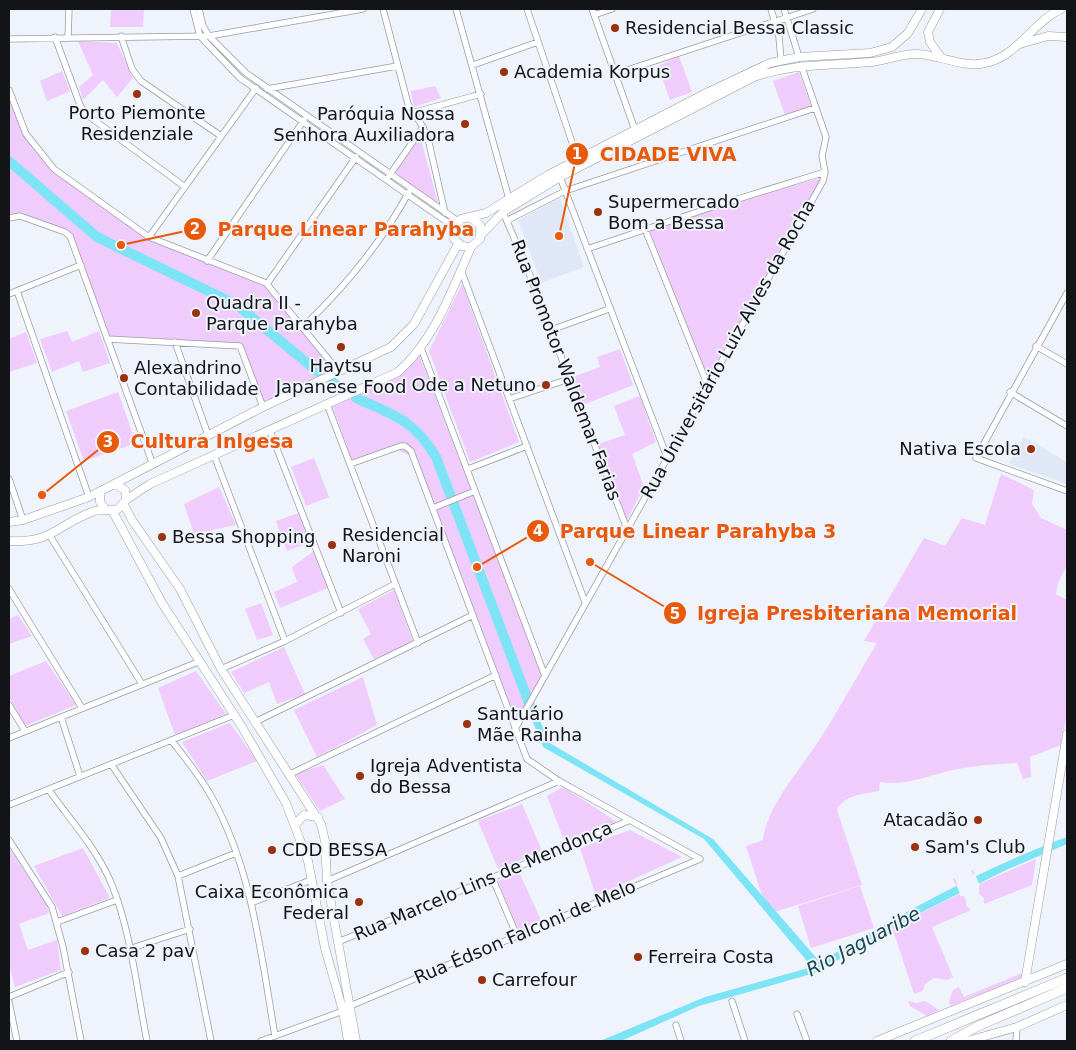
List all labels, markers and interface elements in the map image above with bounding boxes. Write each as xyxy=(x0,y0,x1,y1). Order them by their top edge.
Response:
place label: Residencial Bessa Classic xyxy=(625,17,854,38)
marker: Residencial Bessa Classic xyxy=(609,22,621,34)
place label: Academia Korpus xyxy=(514,61,670,82)
marker: Academia Korpus xyxy=(498,66,510,78)
marker: Porto Piemonte Residenziale xyxy=(131,88,143,100)
place label: Porto Piemonte Residenziale xyxy=(68,102,206,144)
place label: Paróquia Nossa Senhora Auxiliadora xyxy=(273,103,455,145)
marker: Paróquia Nossa Senhora Auxiliadora xyxy=(459,118,471,130)
callout: CIDADE VIVA xyxy=(565,137,747,171)
text: CIDADE VIVA xyxy=(600,143,737,165)
text: 1 xyxy=(572,145,582,163)
place label: Supermercado Bom a Bessa xyxy=(608,191,739,233)
street label: Rua Universitário Luiz Alves da Rocha xyxy=(636,195,819,502)
marker: Supermercado Bom a Bessa xyxy=(592,206,604,218)
callout: Parque Linear Parahyba xyxy=(183,212,485,246)
text: Parque Linear Parahyba xyxy=(218,218,474,240)
text: 2 xyxy=(190,220,200,238)
street label: Rua Promotor Waldemar Farias xyxy=(507,236,626,503)
place label: Quadra II - Parque Parahyba xyxy=(206,292,358,334)
marker: Quadra II - Parque Parahyba xyxy=(190,307,202,319)
marker: Haytsu Japanese Food xyxy=(335,341,347,353)
place label: Haytsu Japanese Food xyxy=(275,355,406,397)
place label: Alexandrino Contabilidade xyxy=(134,357,258,399)
marker: Alexandrino Contabilidade xyxy=(118,372,130,384)
place label: Ode a Netuno xyxy=(411,374,536,395)
marker: Ode a Netuno xyxy=(540,379,552,391)
callout: Cultura Inlgesa xyxy=(96,425,304,459)
text: Cultura Inlgesa xyxy=(130,430,294,452)
text: 3 xyxy=(103,433,113,451)
place label: Nativa Escola xyxy=(899,438,1021,459)
marker: Nativa Escola xyxy=(1025,443,1037,455)
callout: Parque Linear Parahyba 3 xyxy=(525,514,847,548)
text: Parque Linear Parahyba 3 xyxy=(560,520,836,542)
text: 4 xyxy=(533,522,543,540)
place label: Residencial Naroni xyxy=(342,524,444,566)
place label: Bessa Shopping xyxy=(172,526,315,547)
marker: Bessa Shopping xyxy=(156,531,168,543)
marker: Residencial Naroni xyxy=(326,539,338,551)
callout: Igreja Presbiteriana Memorial xyxy=(662,596,1027,630)
text: Igreja Presbiteriana Memorial xyxy=(697,602,1017,624)
text: 5 xyxy=(670,605,680,623)
place label: Santuário Mãe Rainha xyxy=(477,703,582,745)
marker: Santuário Mãe Rainha xyxy=(461,718,473,730)
place label: Igreja Adventista do Bessa xyxy=(370,755,523,797)
marker: Igreja Adventista do Bessa xyxy=(354,770,366,782)
place label: Atacadão xyxy=(884,809,968,830)
marker: Atacadão xyxy=(972,814,984,826)
street label: Rua Marcelo Lins de Mendonça xyxy=(350,816,615,945)
place label: Sam's Club xyxy=(925,836,1025,857)
place label: CDD BESSA xyxy=(282,839,388,860)
marker: Sam's Club xyxy=(909,841,921,853)
marker: CDD BESSA xyxy=(266,844,278,856)
street label: Rua Édson Falconi de Melo xyxy=(411,875,639,988)
place label: Caixa Econômica Federal xyxy=(195,881,349,923)
marker: Caixa Econômica Federal xyxy=(353,896,365,908)
water label: Rio Jaguaribe xyxy=(802,902,924,980)
place label: Casa 2 pav xyxy=(95,940,195,961)
marker: Casa 2 pav xyxy=(79,945,91,957)
place label: Ferreira Costa xyxy=(648,946,774,967)
marker: Ferreira Costa xyxy=(632,951,644,963)
place label: Carrefour xyxy=(492,969,578,990)
marker: Carrefour xyxy=(476,974,488,986)

